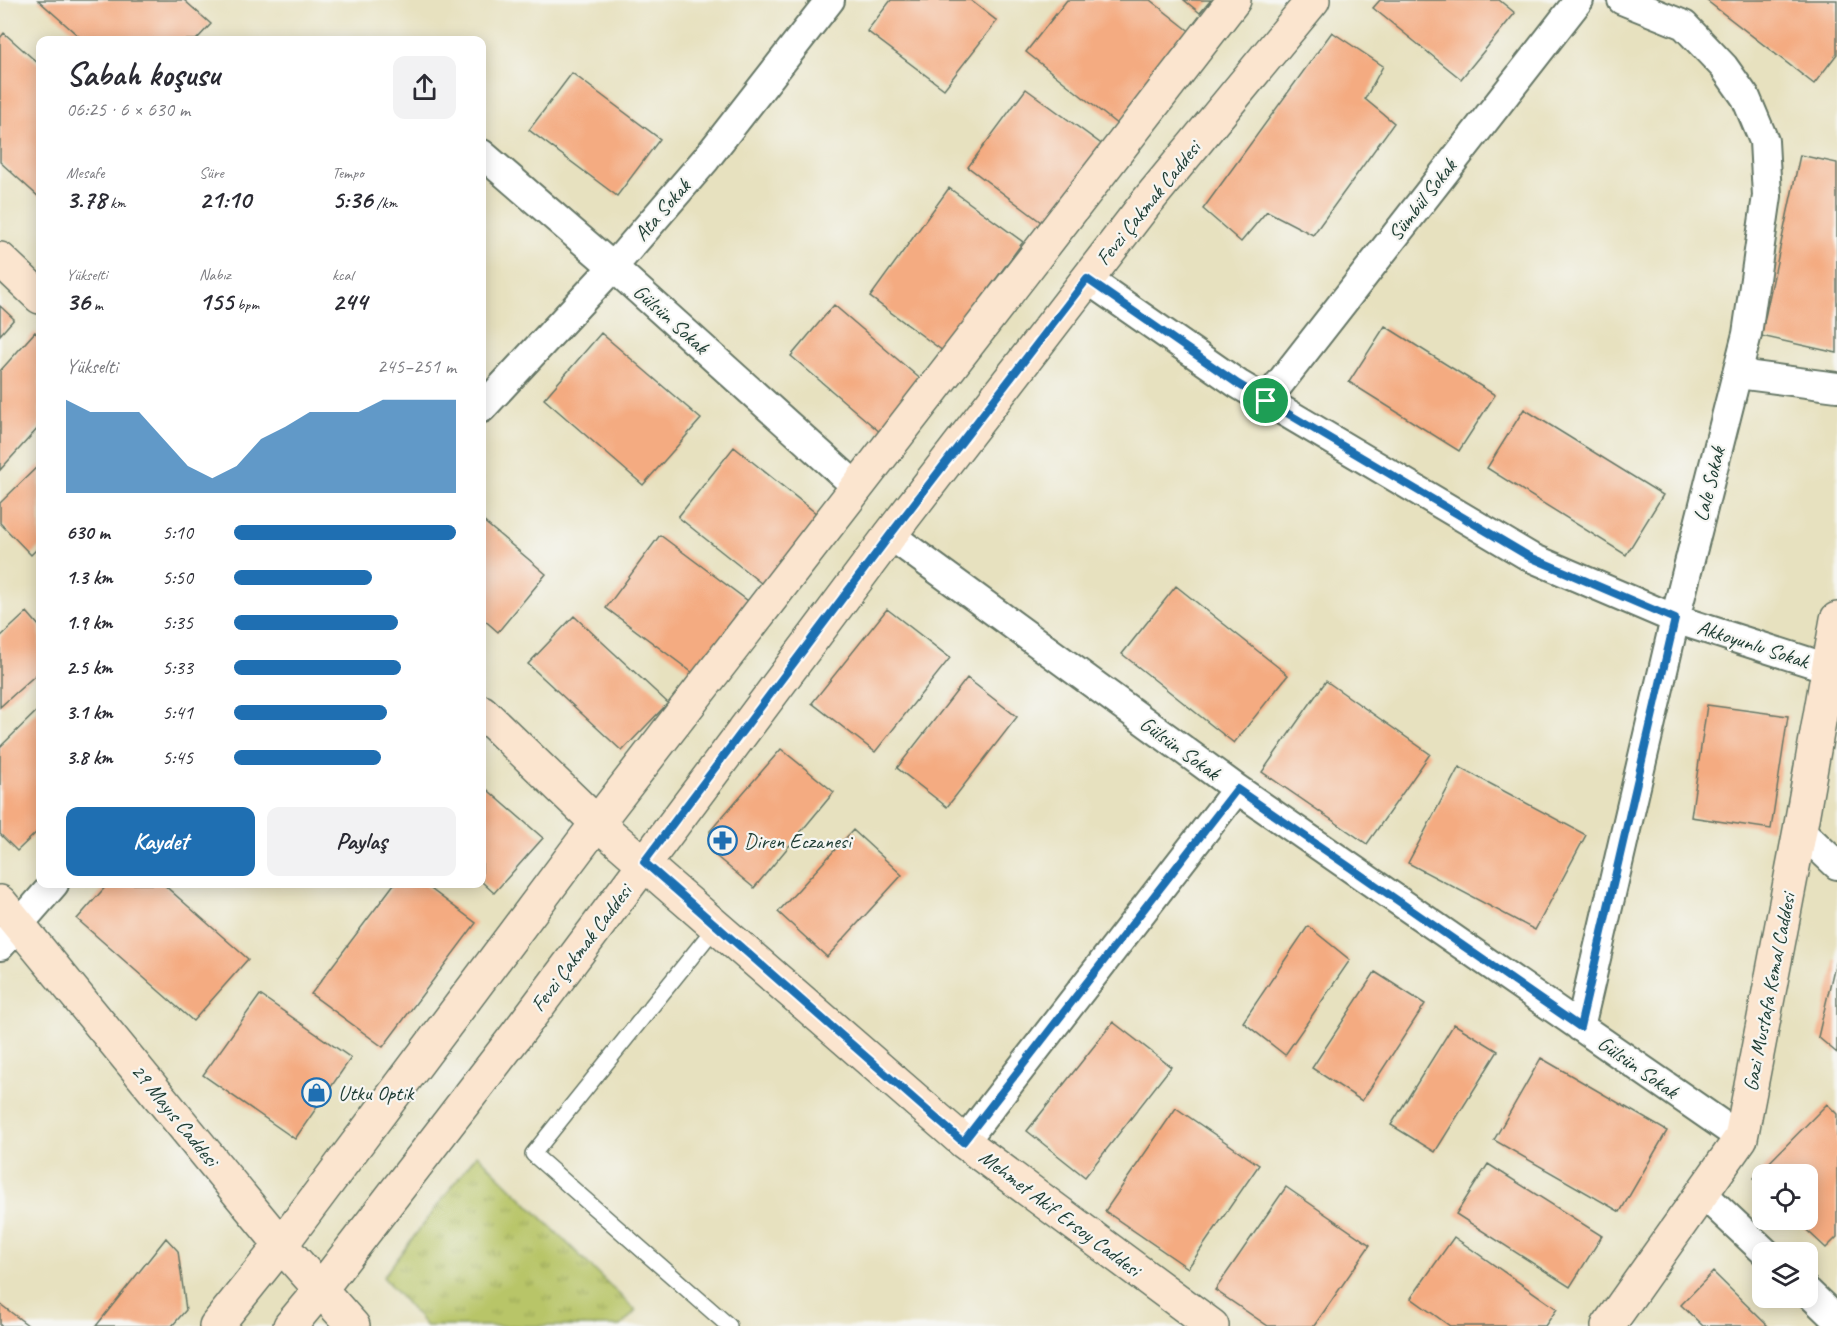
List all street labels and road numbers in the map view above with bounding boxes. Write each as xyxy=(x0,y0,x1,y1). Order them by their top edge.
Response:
street label: Fevzi Çakmak Caddesi xyxy=(1090,133,1208,270)
street label: Sümbül Sokak xyxy=(1382,153,1463,246)
street label: Ata Sokak xyxy=(628,173,697,246)
street label: Gülsün Sokak xyxy=(628,279,715,360)
street label: Lale Sokak xyxy=(1687,443,1731,524)
street label: Akkoyunlu Sokak xyxy=(1694,614,1814,675)
street label: Gülsün Sokak xyxy=(1135,710,1226,786)
street label: Fevzi Çakmak Caddesi xyxy=(525,877,639,1017)
street label: Gazi Mustafa Kemal Caddesi xyxy=(1737,888,1802,1093)
street label: Gülsün Sokak xyxy=(1593,1030,1684,1105)
street label: 29 Mayıs Caddesi xyxy=(126,1058,226,1174)
street label: Mehmet Akif Ersoy Caddesi xyxy=(974,1144,1148,1284)

